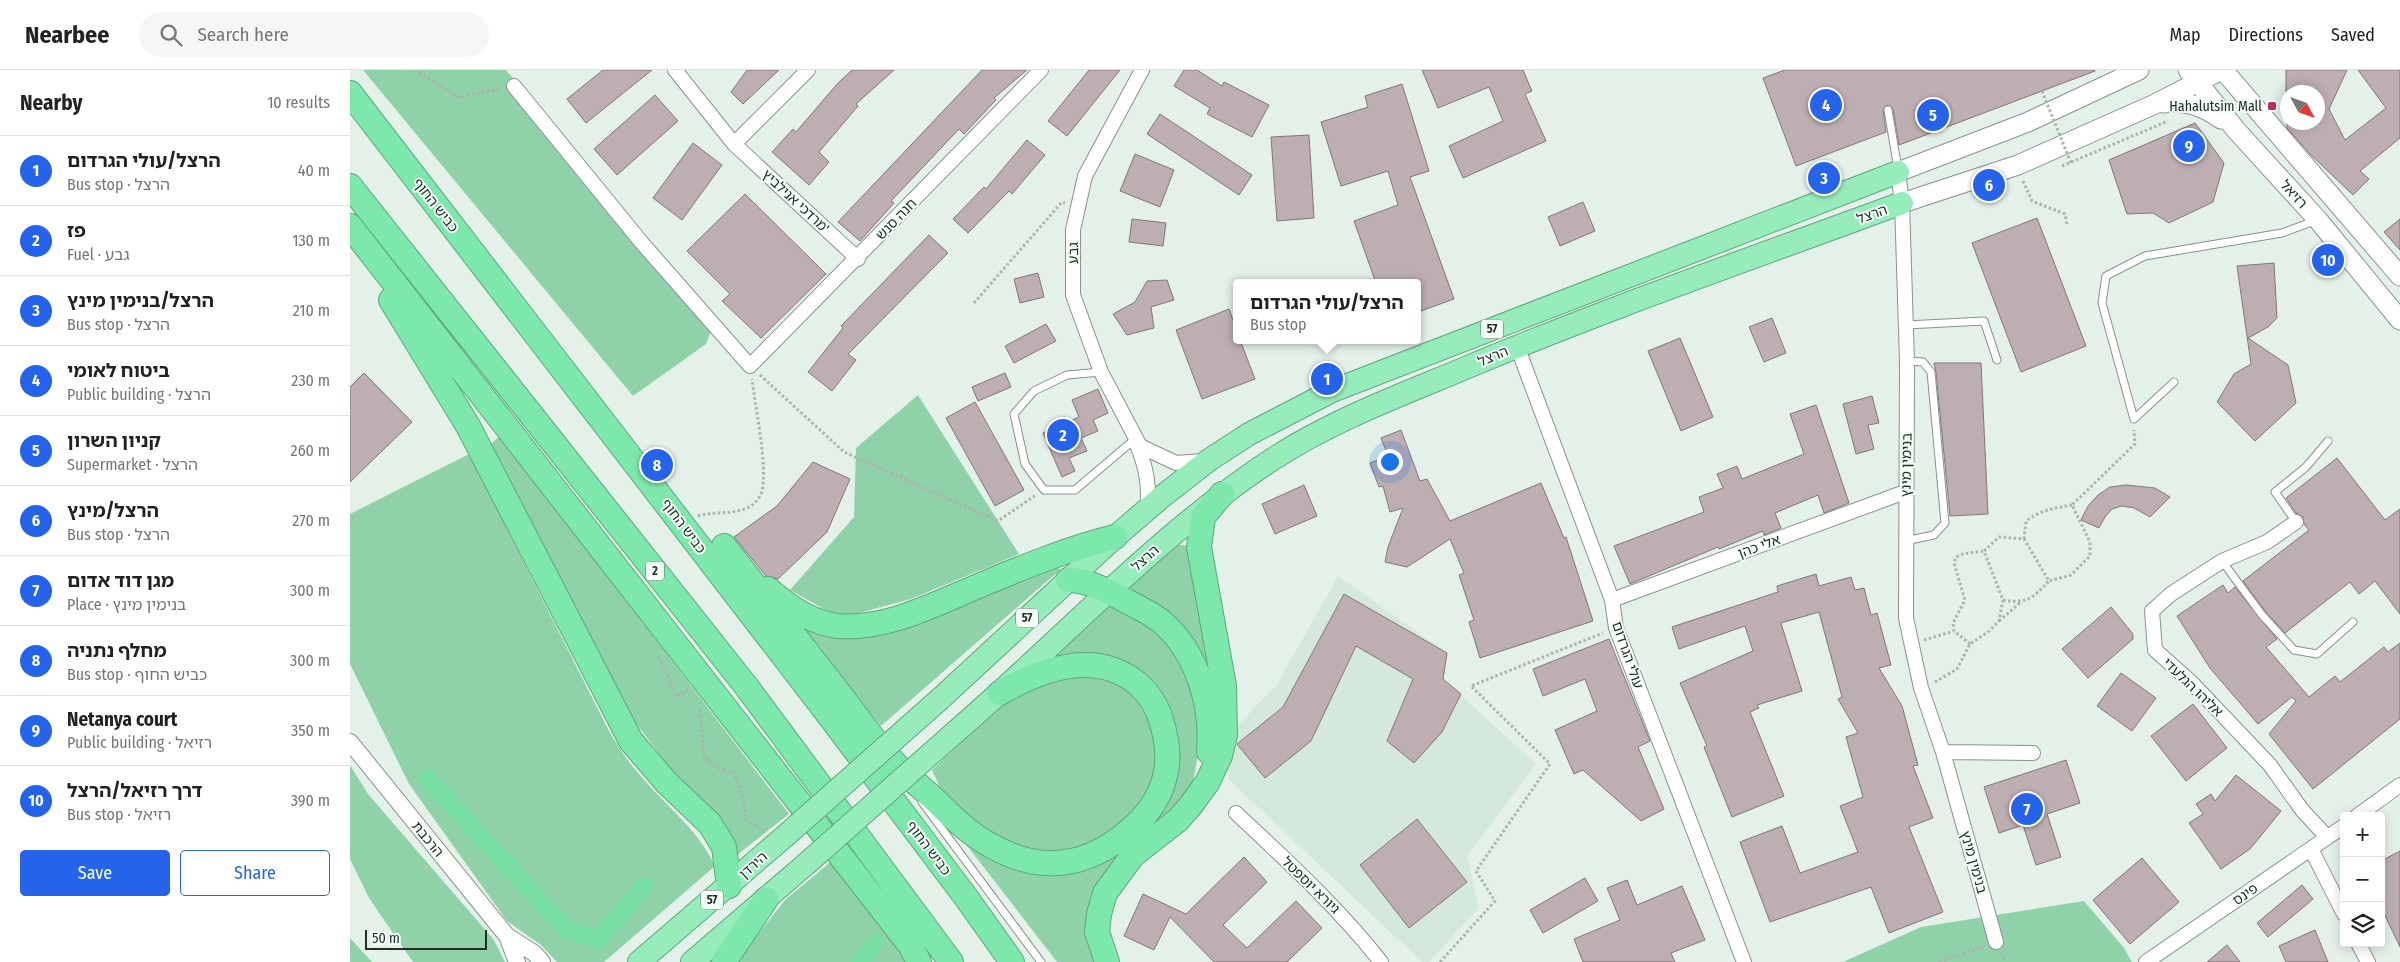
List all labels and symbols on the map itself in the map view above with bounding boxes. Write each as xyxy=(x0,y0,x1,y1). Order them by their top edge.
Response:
north arrow xyxy=(2280,85,2325,130)
pin: 4 xyxy=(1810,86,1842,124)
pin: 5 xyxy=(1917,96,1949,134)
place label: Hahalutsim Mall xyxy=(2169,98,2262,115)
marker: Hahalutsim Mall xyxy=(2266,100,2278,112)
pin: 9 xyxy=(2173,127,2205,165)
pin: 3 xyxy=(1808,159,1840,197)
street label: מרדכי אנילביץ' xyxy=(759,166,833,237)
pin: 6 xyxy=(1973,166,2005,204)
street label: כביש החוף xyxy=(409,175,462,236)
street label: רזיאל xyxy=(2277,177,2311,212)
street label: חנה סנש xyxy=(872,195,920,244)
street label: הרצל xyxy=(1855,201,1890,228)
pin: 10 xyxy=(2312,241,2344,279)
street label: גבע xyxy=(1065,242,1082,264)
road number: 57 xyxy=(1481,320,1503,338)
street label: הרצל xyxy=(1476,343,1511,370)
pin: 1 xyxy=(1311,360,1343,398)
pin: 2 xyxy=(1047,416,1079,454)
street label: בנימין מינץ xyxy=(1897,433,1916,497)
pin: 8 xyxy=(641,446,673,484)
your location xyxy=(1377,449,1403,475)
street label: כביש החוף xyxy=(658,496,710,557)
street label: אלי כהן xyxy=(1736,531,1783,562)
street label: הרצל xyxy=(1128,542,1163,575)
road number: 2 xyxy=(646,562,664,581)
road number: 57 xyxy=(1016,608,1038,628)
street label: עולי הגרדום xyxy=(1608,619,1647,691)
street label: אליהו הגלעדי xyxy=(2159,654,2226,720)
pin: 7 xyxy=(2011,790,2043,828)
street label: הרכבת xyxy=(408,818,447,860)
street label: כביש החוף xyxy=(903,818,955,879)
street label: בנימין מינץ xyxy=(1956,829,1991,895)
street label: הירדן xyxy=(736,848,771,882)
street label: גיורא יוספטל xyxy=(1278,854,1343,917)
street label: פינס xyxy=(2229,880,2261,909)
road number: 57 xyxy=(701,890,723,910)
scale bar xyxy=(365,927,488,950)

